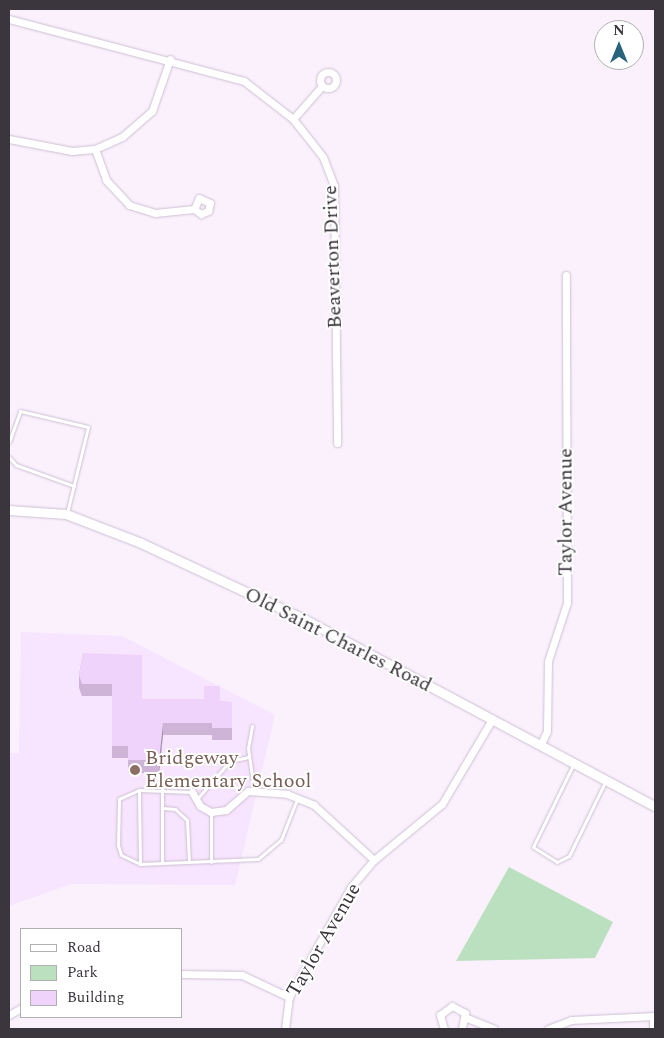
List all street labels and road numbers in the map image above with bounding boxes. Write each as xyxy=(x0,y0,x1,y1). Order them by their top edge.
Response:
street label: Beaverton Drive xyxy=(319,185,347,329)
street label: Taylor Avenue xyxy=(554,448,578,576)
street label: Old Saint Charles Road xyxy=(240,582,436,698)
street label: Taylor Avenue xyxy=(282,879,366,1001)

